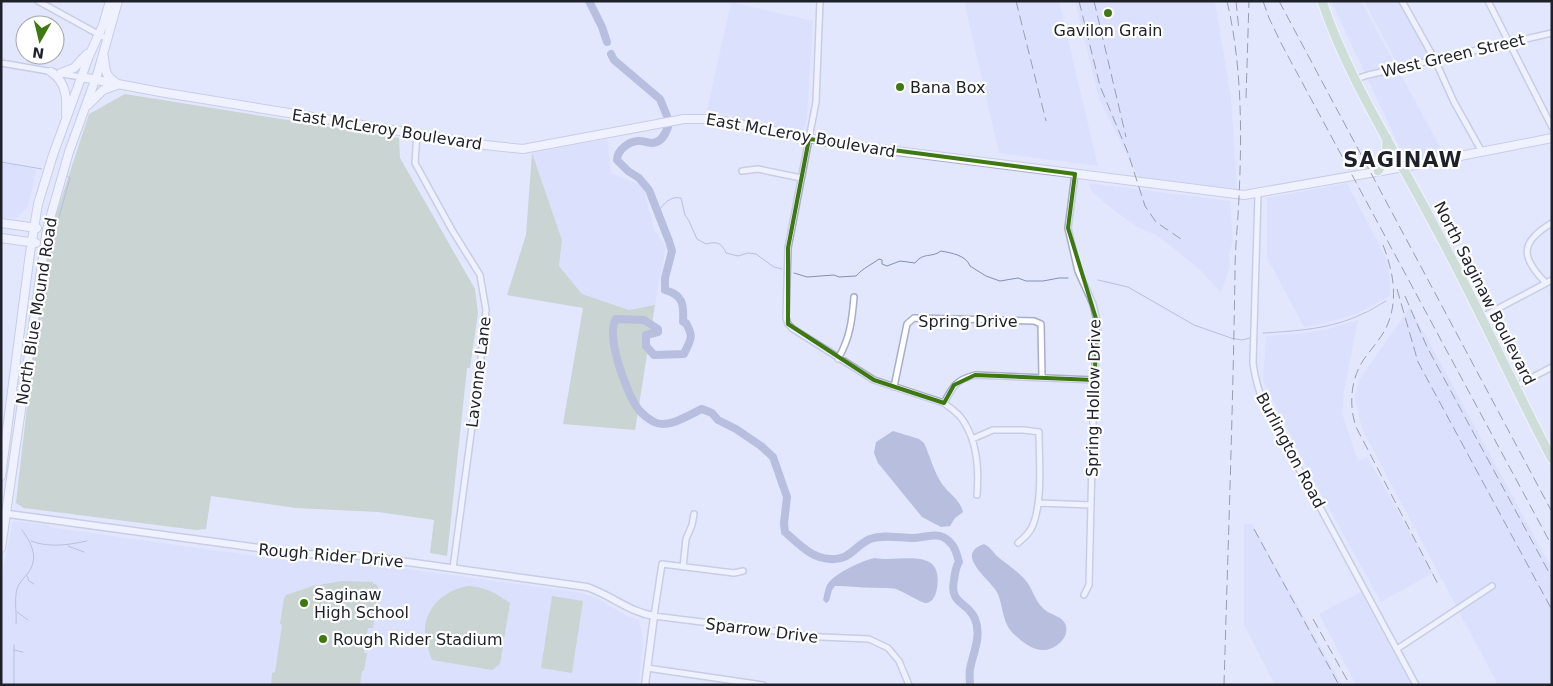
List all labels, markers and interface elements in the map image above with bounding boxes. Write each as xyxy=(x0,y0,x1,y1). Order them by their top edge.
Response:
marker: Gavilon Grain xyxy=(1102,7,1114,19)
north arrow xyxy=(15,15,65,65)
place label: Gavilon Grain xyxy=(1054,21,1162,40)
street label: West Green Street xyxy=(1380,30,1527,81)
text: N xyxy=(31,44,45,62)
place label: Bana Box xyxy=(910,78,986,97)
marker: Bana Box xyxy=(894,81,906,93)
street label: East McLeroy Boulevard xyxy=(291,105,483,154)
street label: East McLeroy Boulevard xyxy=(705,109,897,162)
district label: SAGINAW xyxy=(1343,148,1463,172)
street label: North Saginaw Boulevard xyxy=(1430,198,1539,388)
street label: North Blue Mound Road xyxy=(12,216,61,406)
street label: Spring Drive xyxy=(918,312,1018,331)
street label: Lavonne Lane xyxy=(462,315,495,429)
street label: Spring Hollow Drive xyxy=(1083,319,1104,477)
street label: Burlington Road xyxy=(1252,389,1329,511)
street label: Rough Rider Drive xyxy=(258,540,404,571)
place label: Saginaw High School xyxy=(314,585,409,622)
marker: Saginaw High School xyxy=(298,597,310,609)
street label: Sparrow Drive xyxy=(705,614,819,647)
place label: Rough Rider Stadium xyxy=(333,630,503,649)
marker: Rough Rider Stadium xyxy=(317,633,329,645)

